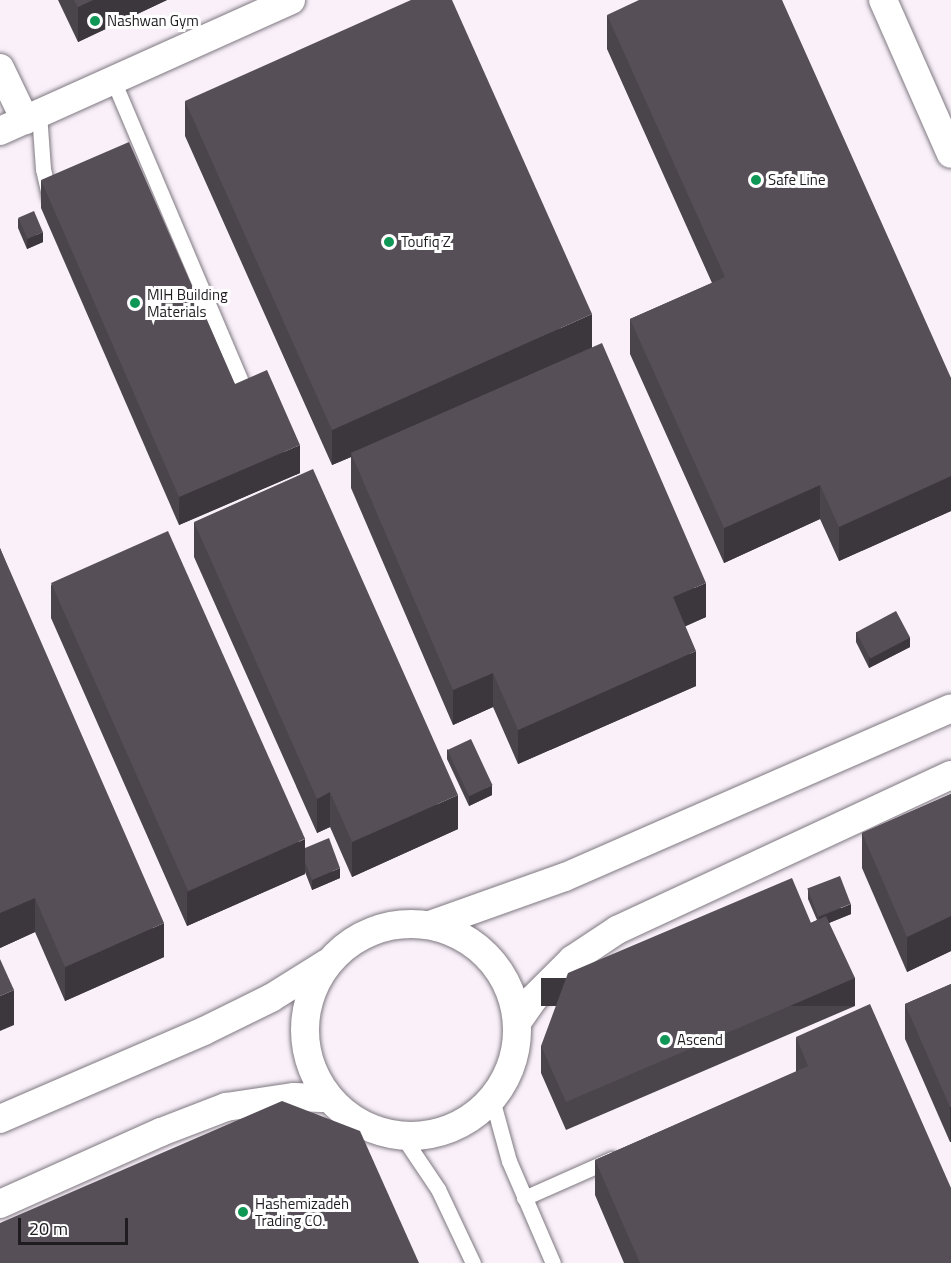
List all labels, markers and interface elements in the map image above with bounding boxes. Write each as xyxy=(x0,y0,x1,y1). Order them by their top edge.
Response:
place label: Nashwan Gym xyxy=(107,12,199,30)
marker: Nashwan Gym xyxy=(88,14,102,28)
place label: Safe Line xyxy=(768,171,825,189)
marker: Safe Line xyxy=(749,173,763,187)
place label: Toufiq Z xyxy=(401,233,451,251)
marker: Toufiq Z xyxy=(382,235,396,249)
place label: MIH Building Materials xyxy=(147,285,228,320)
marker: MIH Building Materials xyxy=(128,296,142,310)
place label: Ascend xyxy=(677,1031,723,1049)
marker: Ascend xyxy=(658,1033,672,1047)
place label: Hashemizadeh Trading CO. xyxy=(255,1194,349,1229)
marker: Hashemizadeh Trading CO. xyxy=(236,1205,250,1219)
scale bar xyxy=(21,1206,130,1244)
text: 20 m xyxy=(29,1215,68,1242)

